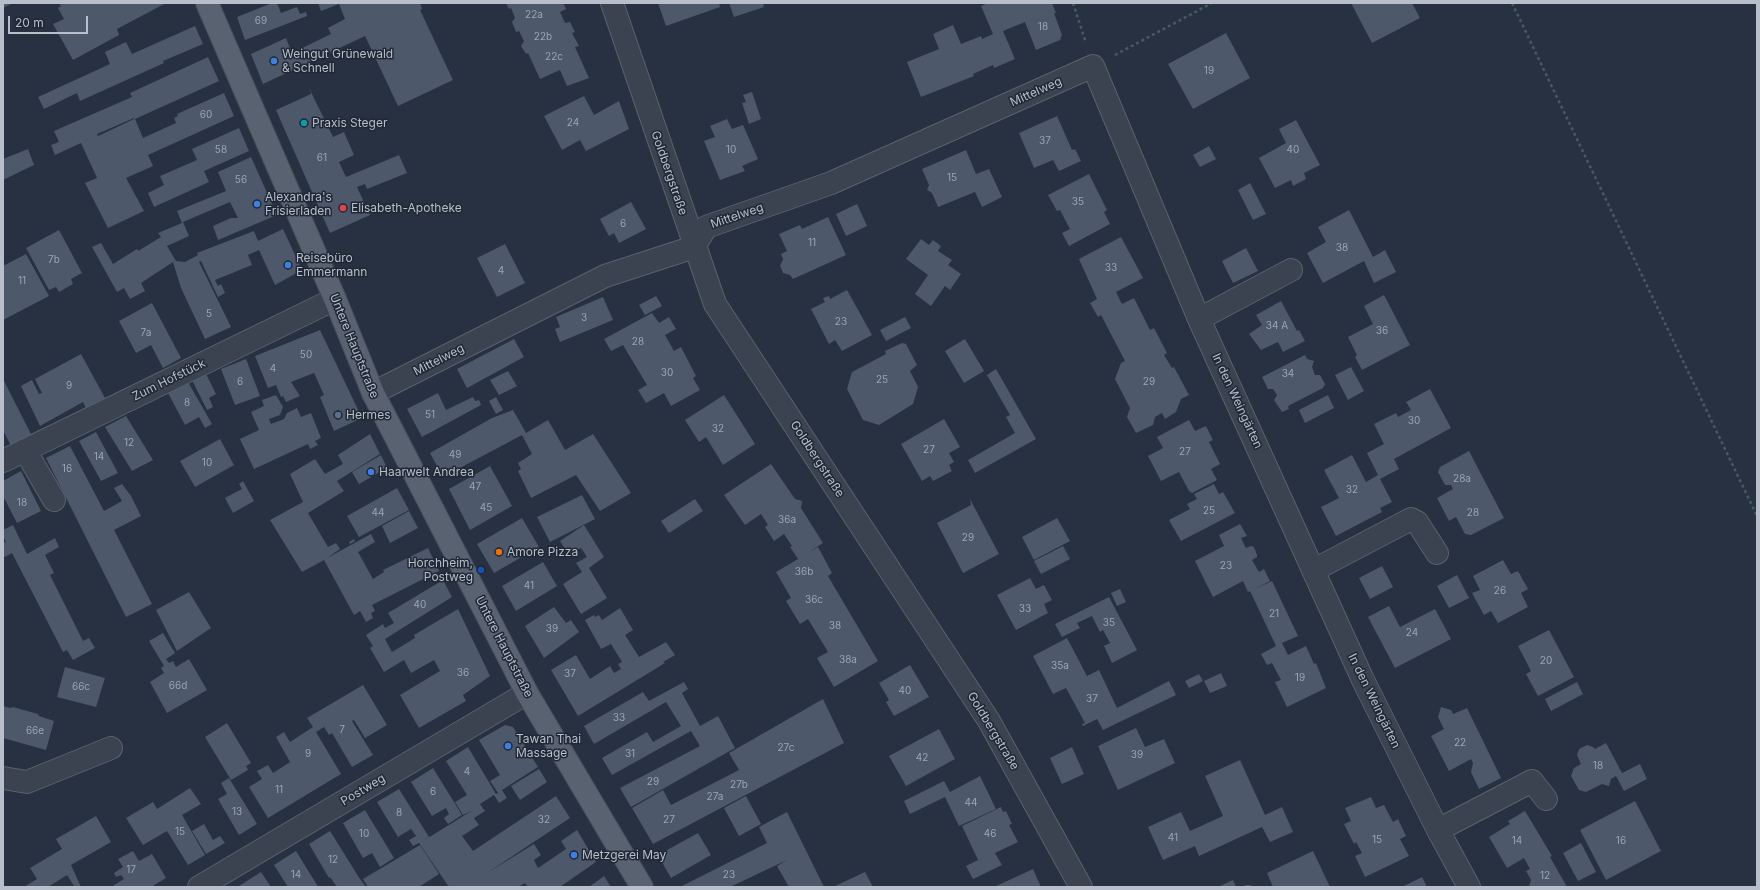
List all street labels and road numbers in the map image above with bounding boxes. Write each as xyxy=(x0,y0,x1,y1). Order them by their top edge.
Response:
street label: Mittelweg xyxy=(1008,74,1064,110)
street label: Goldbergstraße xyxy=(648,129,690,217)
street label: Mittelweg xyxy=(709,200,765,232)
street label: Untere Hauptstraße xyxy=(326,292,382,400)
street label: Mittelweg xyxy=(411,341,467,379)
street label: In den Weingärten xyxy=(1209,351,1265,451)
street label: Zum Hofstück xyxy=(130,356,208,404)
street label: Goldbergstraße xyxy=(787,418,847,500)
street label: Untere Hauptstraße xyxy=(472,594,536,700)
street label: In den Weingärten xyxy=(1345,651,1403,751)
street label: Goldbergstraße xyxy=(964,689,1022,773)
street label: Postweg xyxy=(338,771,388,809)

